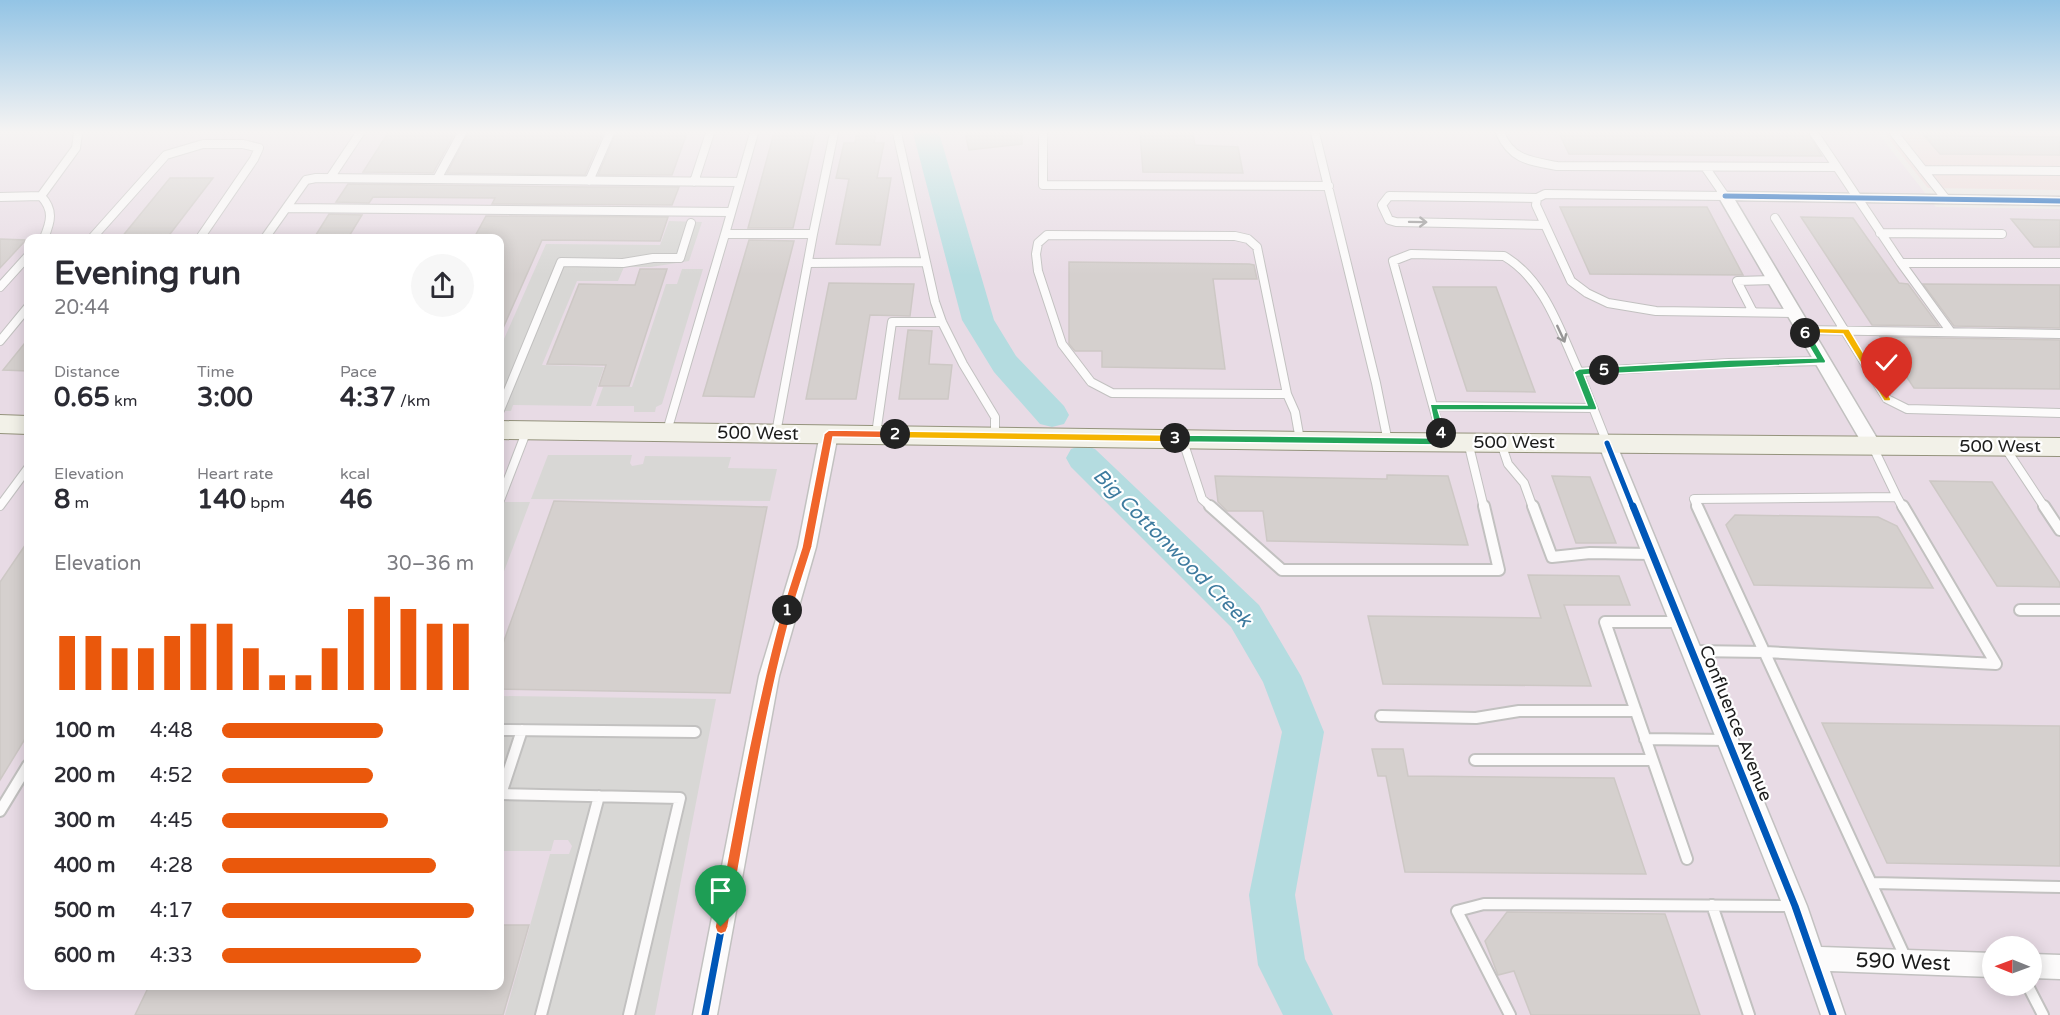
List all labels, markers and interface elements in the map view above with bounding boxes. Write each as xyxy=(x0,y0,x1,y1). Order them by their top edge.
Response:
one-way arrow xyxy=(1407,216,1427,228)
text: Evening run xyxy=(54,254,241,293)
button: share xyxy=(411,254,474,317)
text: 20:44 xyxy=(54,296,109,320)
pin: 6 xyxy=(1790,318,1820,348)
text: 6 xyxy=(1800,323,1810,343)
one-way arrow xyxy=(1555,325,1567,343)
pin xyxy=(1861,337,1912,399)
icon: check xyxy=(1870,346,1903,379)
pin: 5 xyxy=(1589,355,1619,385)
text: 5 xyxy=(1599,360,1609,380)
text: Distance xyxy=(54,362,120,382)
text: Time xyxy=(197,362,234,382)
text: Pace xyxy=(340,362,377,382)
text: 0.65 xyxy=(54,382,110,413)
text: 3:00 xyxy=(197,382,253,413)
text: 4:37 xyxy=(340,382,396,413)
text: km xyxy=(110,391,137,411)
text: /km xyxy=(396,391,430,411)
pin: 4 xyxy=(1426,418,1456,448)
pin: 2 xyxy=(880,419,910,449)
street label: 500 West xyxy=(717,421,799,445)
pin: 3 xyxy=(1160,423,1190,453)
text: 4 xyxy=(1436,423,1446,443)
text: 2 xyxy=(890,424,900,444)
text: 3 xyxy=(1170,428,1180,448)
street label: 500 West xyxy=(1473,431,1555,453)
street label: 500 West xyxy=(1959,435,2041,457)
text: Elevation xyxy=(54,464,124,484)
text: Heart rate xyxy=(197,464,273,484)
text: kcal xyxy=(340,464,370,484)
water label: Big Cottonwood Creek xyxy=(1088,464,1258,634)
text: 8 xyxy=(54,484,70,515)
text: 140 xyxy=(197,484,246,515)
text: 46 xyxy=(340,484,373,515)
text: m xyxy=(70,493,89,513)
text: bpm xyxy=(246,493,285,513)
text: Elevation xyxy=(54,552,141,576)
text: 30–36 m xyxy=(387,552,474,576)
pin: 1 xyxy=(772,595,802,625)
text: 1 xyxy=(782,600,792,620)
street label: Confluence Avenue xyxy=(1695,642,1777,804)
text: 100 m xyxy=(54,719,115,743)
text: 4:48 xyxy=(150,719,193,743)
text: 200 m xyxy=(54,764,115,788)
text: 4:52 xyxy=(150,764,193,788)
text: 300 m xyxy=(54,809,115,833)
text: 4:45 xyxy=(150,809,193,833)
text: 400 m xyxy=(54,854,115,878)
text: 4:28 xyxy=(150,854,193,878)
pin xyxy=(695,865,746,927)
icon: arrive xyxy=(704,874,737,907)
text: 500 m xyxy=(54,899,115,923)
text: 4:17 xyxy=(150,899,193,923)
north arrow xyxy=(1982,936,2042,996)
map controls xyxy=(1982,936,2042,996)
text: 600 m xyxy=(54,944,115,968)
text: 4:33 xyxy=(150,944,193,968)
street label: 590 West xyxy=(1855,948,1951,976)

